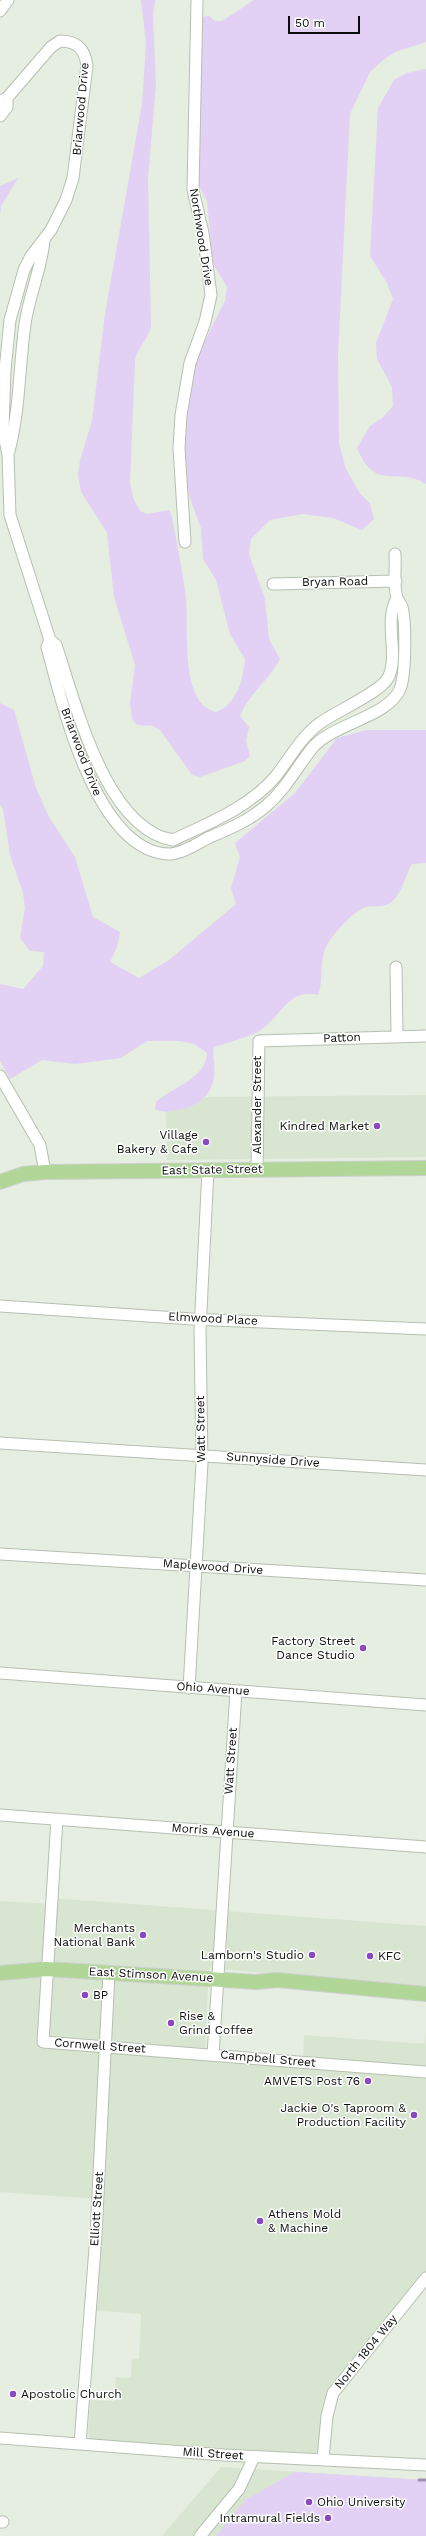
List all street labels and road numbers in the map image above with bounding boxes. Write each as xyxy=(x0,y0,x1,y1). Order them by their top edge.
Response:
street label: Briarwood Drive xyxy=(70,62,92,156)
street label: Northwood Drive xyxy=(186,187,216,287)
street label: Bryan Road xyxy=(302,574,368,590)
street label: Briarwood Drive xyxy=(58,706,104,798)
street label: Patton xyxy=(323,1030,361,1046)
street label: Alexander Street xyxy=(250,1056,264,1154)
street label: East State Street xyxy=(161,1162,263,1178)
street label: Elmwood Place xyxy=(168,1309,258,1329)
street label: Watt Street xyxy=(193,1395,209,1463)
street label: Sunnyside Drive xyxy=(226,1450,320,1470)
street label: Maplewood Drive xyxy=(162,1556,264,1578)
street label: Ohio Avenue xyxy=(176,1679,250,1699)
street label: Watt Street xyxy=(221,1727,241,1795)
street label: Morris Avenue xyxy=(171,1821,255,1841)
street label: East Stimson Avenue xyxy=(88,1965,214,1985)
street label: Cornwell Street xyxy=(54,2036,146,2056)
street label: Campbell Street xyxy=(220,2048,316,2070)
street label: Elliott Street xyxy=(87,2171,107,2247)
street label: North 1804 Way xyxy=(332,2312,400,2392)
street label: Mill Street xyxy=(182,2445,244,2463)

